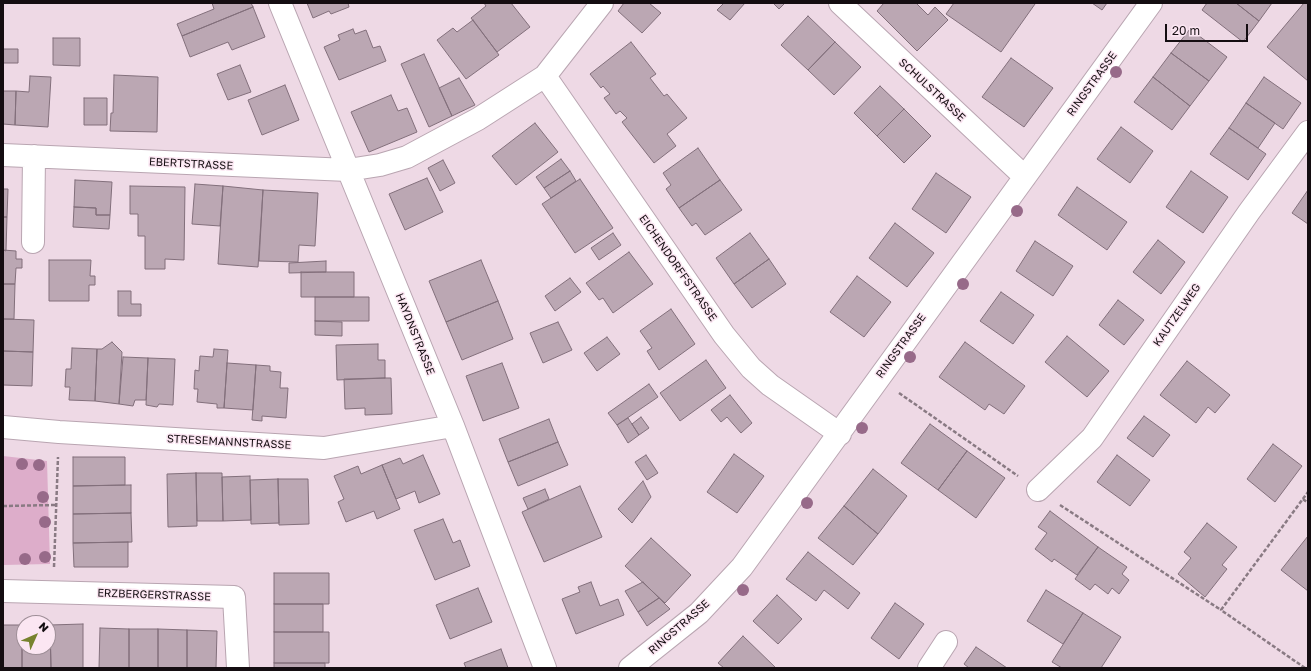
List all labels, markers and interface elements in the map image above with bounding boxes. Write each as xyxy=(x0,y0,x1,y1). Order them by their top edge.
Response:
scale bar xyxy=(1167,16,1250,42)
text: 20 m xyxy=(1172,23,1200,38)
street label: RINGSTRASSE xyxy=(1064,49,1120,119)
street label: SCHULSTRASSE xyxy=(896,56,968,124)
street label: EBERTSTRASSE xyxy=(149,155,233,173)
street label: EICHENDORFFSTRASSE xyxy=(636,212,720,324)
street label: KAUTZELWEG xyxy=(1150,281,1204,349)
street label: HAYDNSTRASSE xyxy=(393,291,437,377)
street label: RINGSTRASSE xyxy=(873,311,929,381)
street label: STRESEMANNSTRASSE xyxy=(166,432,292,452)
street label: ERZBERGERSTRASSE xyxy=(97,586,211,604)
street label: RINGSTRASSE xyxy=(646,597,712,657)
north arrow xyxy=(16,615,56,655)
text: N xyxy=(37,619,52,634)

